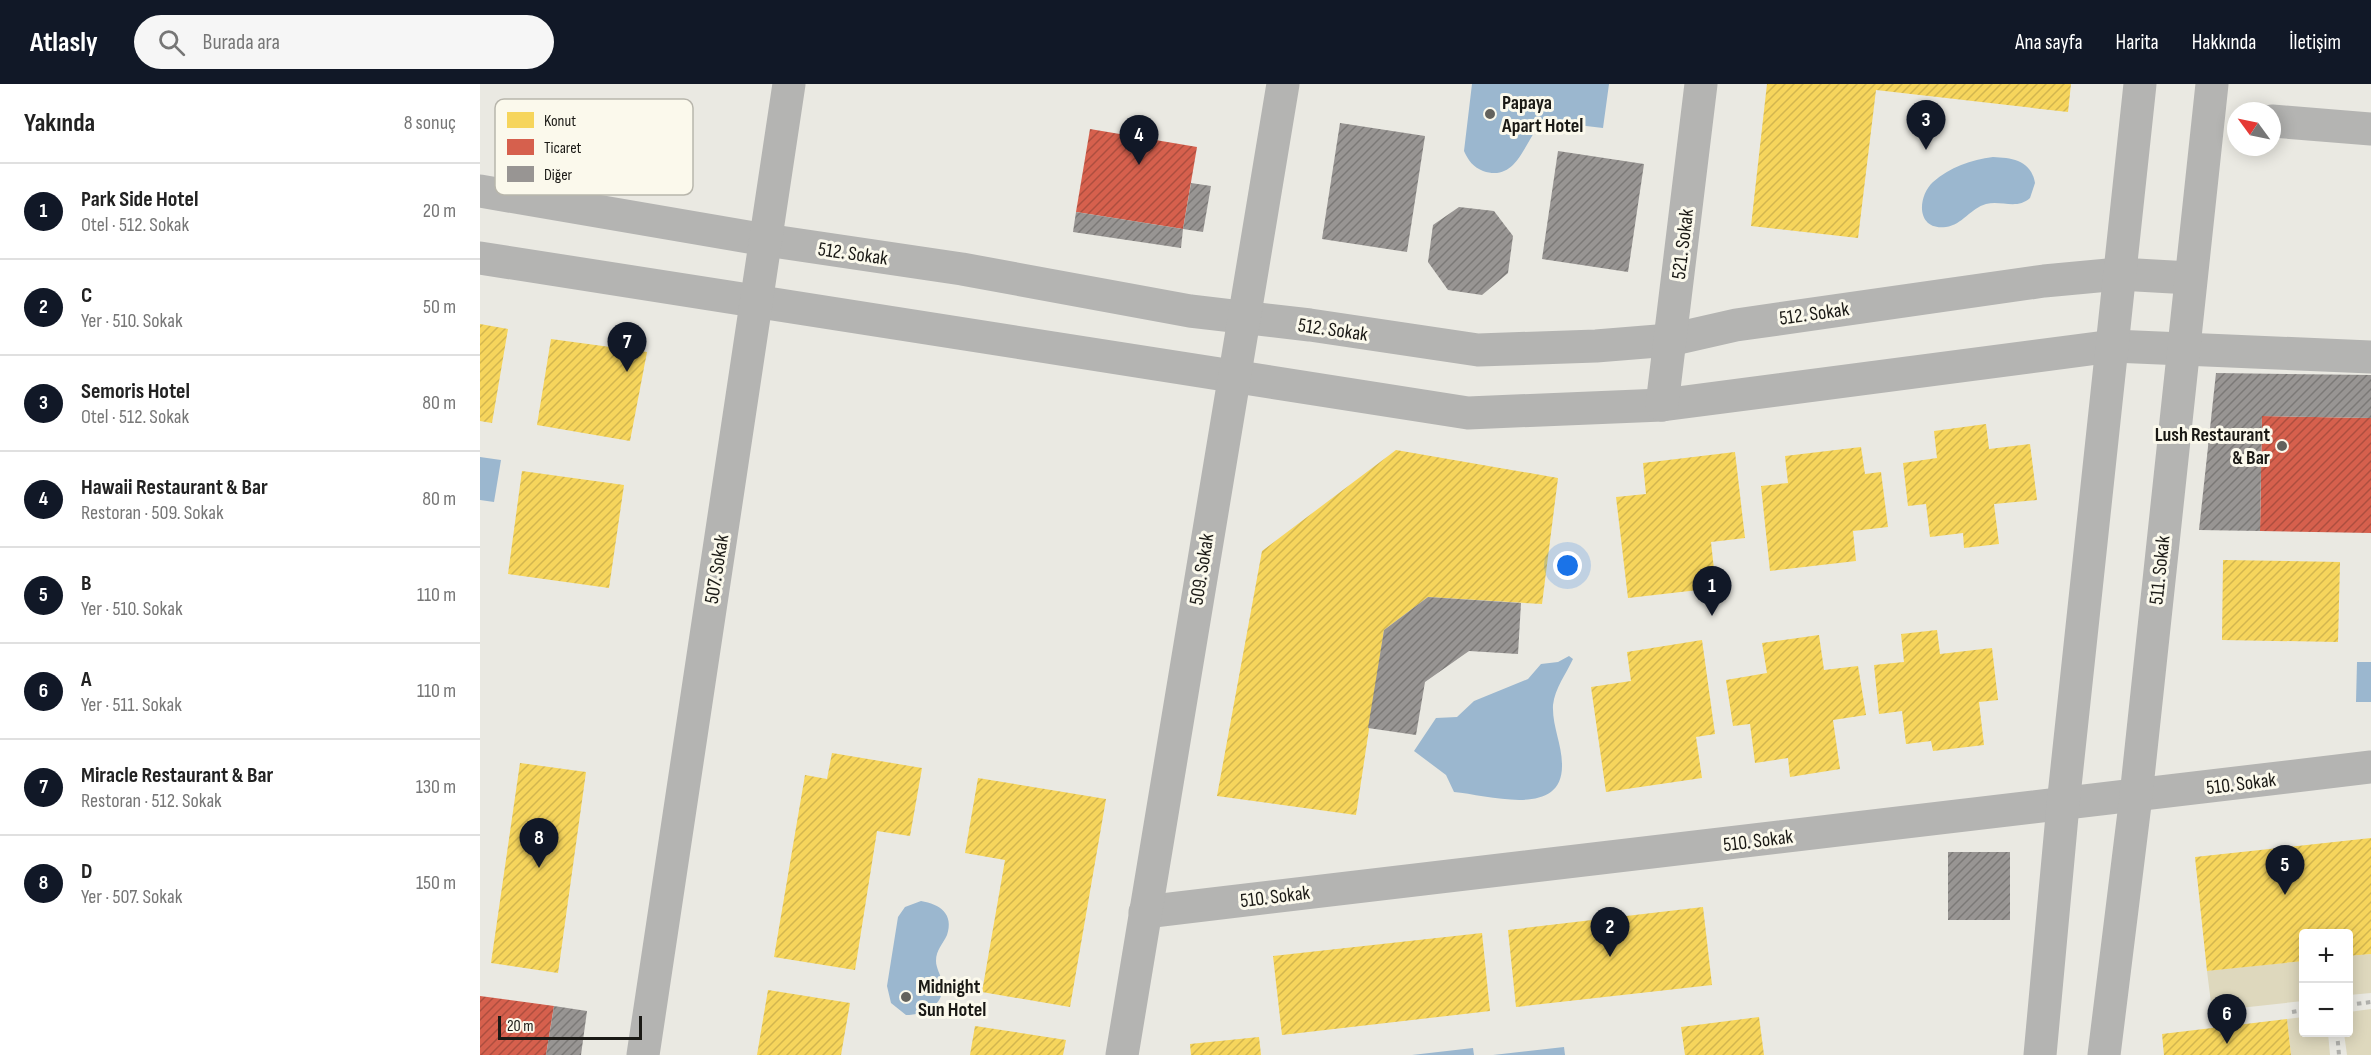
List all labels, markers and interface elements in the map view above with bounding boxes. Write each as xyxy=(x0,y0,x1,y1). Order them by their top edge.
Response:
search box xyxy=(134,15,554,69)
text: Atlasly xyxy=(30,26,98,59)
icon: search xyxy=(155,26,188,59)
text: Burada ara xyxy=(203,29,280,56)
text: Ana sayfa xyxy=(2015,30,2083,55)
text: Harita xyxy=(2116,30,2159,55)
text: Hakkında xyxy=(2192,30,2256,55)
text: İletişim xyxy=(2289,30,2341,55)
place label: Papaya Apart Hotel xyxy=(1501,91,1583,138)
legend xyxy=(495,99,693,195)
pin: 3 xyxy=(1906,100,1946,150)
north arrow xyxy=(2227,102,2281,156)
marker: Papaya Apart Hotel xyxy=(1483,107,1497,121)
text: Yakında xyxy=(24,108,95,139)
text: 8 sonuç xyxy=(404,111,456,135)
text: Konut xyxy=(544,112,576,131)
pin: 4 xyxy=(1120,116,1158,165)
text: Ticaret xyxy=(544,139,582,158)
text: Diğer xyxy=(544,166,573,185)
text: Park Side Hotel xyxy=(81,186,198,213)
text: 1 xyxy=(40,199,47,223)
text: 20 m xyxy=(423,199,456,223)
street label: 521. Sokak xyxy=(1667,207,1699,281)
text: Otel · 512. Sokak xyxy=(81,213,189,237)
street label: 512. Sokak xyxy=(816,237,890,271)
text: C xyxy=(81,282,92,309)
text: 2 xyxy=(39,295,48,319)
text: 50 m xyxy=(423,295,456,319)
street label: 512. Sokak xyxy=(1778,297,1851,331)
text: Yer · 510. Sokak xyxy=(81,309,183,333)
street label: 512. Sokak xyxy=(1296,313,1370,347)
pin: 7 xyxy=(608,322,646,372)
text: Semoris Hotel xyxy=(81,378,190,405)
text: 3 xyxy=(39,391,48,415)
text: 80 m xyxy=(422,391,456,415)
text: Otel · 512. Sokak xyxy=(81,405,189,429)
place label: Lush Restaurant & Bar xyxy=(2155,423,2270,470)
marker: Lush Restaurant & Bar xyxy=(2275,439,2289,453)
text: Hawaii Restaurant & Bar xyxy=(81,474,268,501)
text: 4 xyxy=(39,487,48,511)
text: 80 m xyxy=(422,487,456,511)
text: Restoran · 509. Sokak xyxy=(81,501,224,525)
street label: 509. Sokak xyxy=(1184,531,1220,607)
street label: 507. Sokak xyxy=(700,532,734,606)
street label: 511. Sokak xyxy=(2144,534,2176,606)
your location xyxy=(1553,551,1582,580)
pin: 1 xyxy=(1692,566,1732,616)
text: B xyxy=(81,570,91,597)
text: 5 xyxy=(39,583,48,607)
text: 110 m xyxy=(417,583,456,607)
text: Yer · 510. Sokak xyxy=(81,597,183,621)
text: A xyxy=(81,666,91,693)
text: 6 xyxy=(39,679,48,703)
text: 110 m xyxy=(417,679,456,703)
text: Yer · 511. Sokak xyxy=(81,693,182,717)
text: Miracle Restaurant & Bar xyxy=(81,762,273,789)
street label: 510. Sokak xyxy=(2205,768,2278,800)
text: 7 xyxy=(39,775,48,799)
text: 130 m xyxy=(416,775,456,799)
text: Restoran · 512. Sokak xyxy=(81,789,222,813)
pin: 8 xyxy=(520,818,558,868)
street label: 510. Sokak xyxy=(1722,825,1795,857)
pin: 5 xyxy=(2266,846,2304,895)
text: D xyxy=(81,858,92,885)
text: 8 xyxy=(39,871,48,895)
text: 150 m xyxy=(416,871,456,895)
street label: 510. Sokak xyxy=(1239,881,1312,913)
text: Yer · 507. Sokak xyxy=(81,885,182,909)
pin: 2 xyxy=(1590,908,1630,957)
map controls xyxy=(2299,929,2353,1037)
button: + xyxy=(2299,929,2353,983)
place label: Midnight Sun Hotel xyxy=(918,975,986,1022)
button: − xyxy=(2299,983,2353,1037)
marker: Midnight Sun Hotel xyxy=(899,990,913,1004)
pin: 6 xyxy=(2208,994,2246,1044)
scale bar xyxy=(498,1013,642,1040)
text: 20 m xyxy=(507,1017,534,1036)

